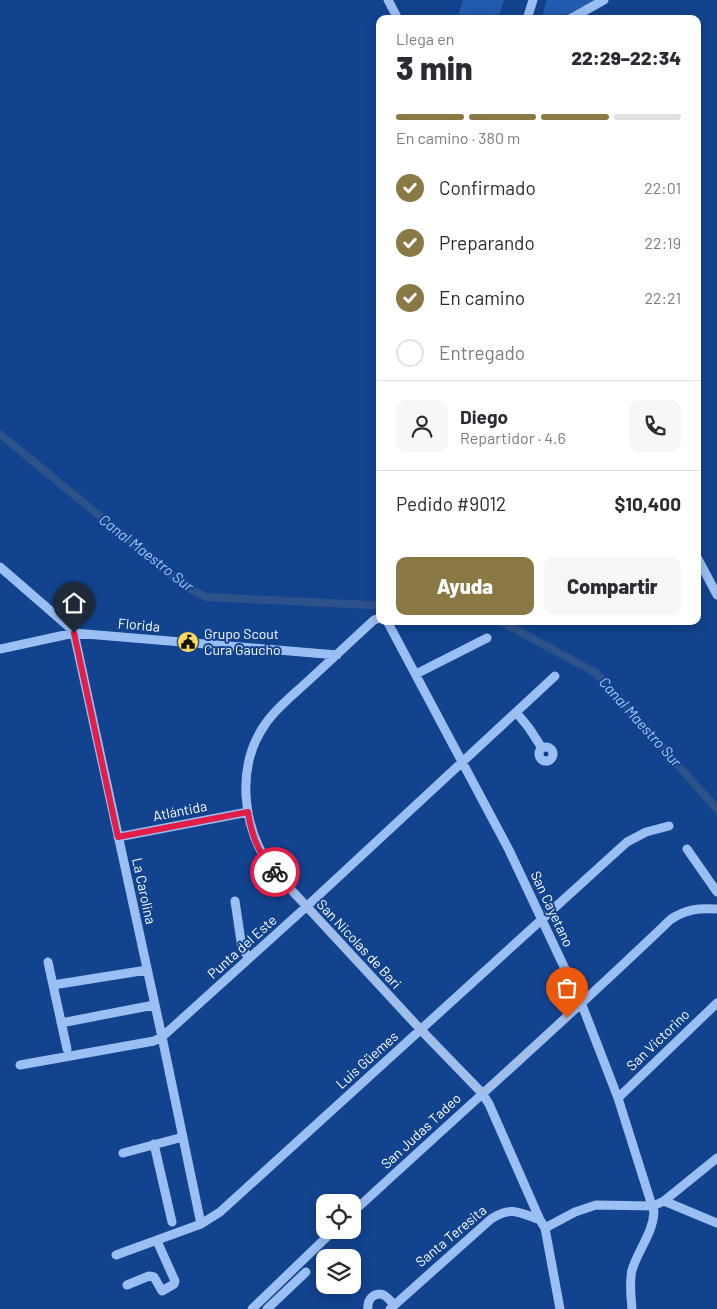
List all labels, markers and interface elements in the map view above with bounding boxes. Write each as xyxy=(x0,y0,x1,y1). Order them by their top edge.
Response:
text: Llega en xyxy=(396,29,454,48)
text: 22:29–22:34 xyxy=(571,46,681,69)
text: 3 min xyxy=(396,48,473,86)
text: En camino · 380 m xyxy=(396,128,520,147)
icon: check xyxy=(396,174,424,202)
text: Confirmado xyxy=(439,176,536,199)
text: 22:01 xyxy=(644,178,681,197)
icon: check xyxy=(396,229,424,257)
text: Preparando xyxy=(439,231,535,254)
text: 22:19 xyxy=(644,233,681,252)
icon: check xyxy=(396,284,424,312)
text: En camino xyxy=(439,286,525,309)
text: 22:21 xyxy=(644,288,681,307)
text: Entregado xyxy=(439,341,525,364)
button: person xyxy=(396,400,448,452)
button: phone xyxy=(629,400,681,452)
text: Diego xyxy=(460,405,508,428)
text: Repartidor · 4.6 xyxy=(460,428,566,447)
text: Pedido #9012 xyxy=(396,492,506,515)
text: $10,400 xyxy=(614,492,681,515)
water label: Canal Maestro Sur xyxy=(96,510,198,595)
button: Ayuda xyxy=(396,557,534,615)
button: Compartir xyxy=(544,557,681,615)
pin xyxy=(53,582,95,633)
icon: home xyxy=(60,589,88,617)
street label: Florida xyxy=(117,614,161,635)
place label: Grupo Scout Cura Gaucho xyxy=(204,625,281,658)
public building icon: Grupo Scout Cura Gaucho xyxy=(176,630,200,654)
water label: Canal Maestro Sur xyxy=(596,673,686,770)
street label: Atlántida xyxy=(151,797,208,824)
courier xyxy=(250,847,300,897)
street label: La Carolina xyxy=(129,856,160,926)
icon: bike xyxy=(261,858,289,886)
street label: San Cayetano xyxy=(527,868,577,950)
street label: San Nicolas de Bari xyxy=(314,895,405,992)
street label: Punta del Este xyxy=(204,911,280,982)
pin xyxy=(546,967,588,1018)
icon: bag xyxy=(553,974,581,1002)
street label: San Victorino xyxy=(623,1005,693,1074)
street label: Luis Güemes xyxy=(332,1027,401,1092)
street label: San Judas Tadeo xyxy=(377,1089,464,1172)
map controls xyxy=(316,1194,361,1294)
button: locate xyxy=(316,1194,361,1239)
street label: Santa Teresita xyxy=(412,1201,490,1270)
button: layers xyxy=(316,1249,361,1294)

